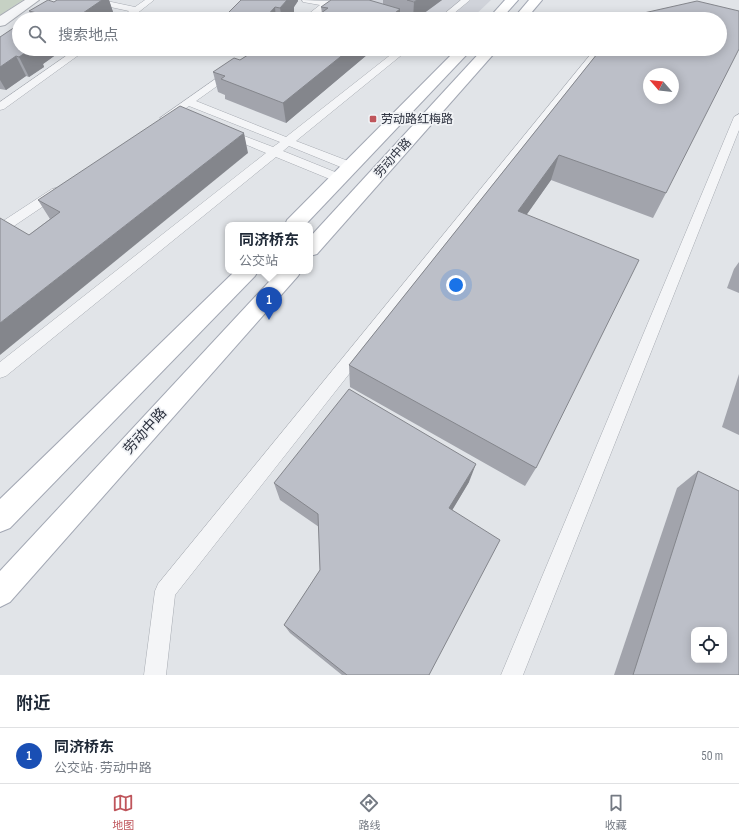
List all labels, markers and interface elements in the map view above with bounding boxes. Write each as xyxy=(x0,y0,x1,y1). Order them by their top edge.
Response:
search box xyxy=(12,12,727,56)
icon: search xyxy=(26,23,48,45)
text: 搜索地点 xyxy=(58,26,118,45)
north arrow xyxy=(643,68,679,104)
place label: 劳动路红梅路 xyxy=(381,112,453,127)
marker: 劳动路红梅路 xyxy=(368,114,378,124)
street label: 劳动中路 xyxy=(371,135,415,181)
popup xyxy=(225,222,313,274)
text: 同济桥东 xyxy=(239,231,299,250)
text: 公交站 xyxy=(239,253,278,269)
your location xyxy=(446,275,466,295)
pin: 1 xyxy=(256,287,282,320)
street label: 劳动中路 xyxy=(120,405,170,457)
map controls xyxy=(691,627,727,663)
button: locate xyxy=(691,627,727,663)
text: 附近 xyxy=(16,694,50,714)
text: 同济桥东 xyxy=(54,738,114,757)
text: 1 xyxy=(26,748,32,764)
text: 50 m xyxy=(702,748,723,764)
text: 公交站 · 劳动中路 xyxy=(54,760,152,776)
tab: 地图 xyxy=(112,792,134,832)
tab: 路线 xyxy=(358,792,380,832)
tab: 收藏 xyxy=(605,792,627,832)

